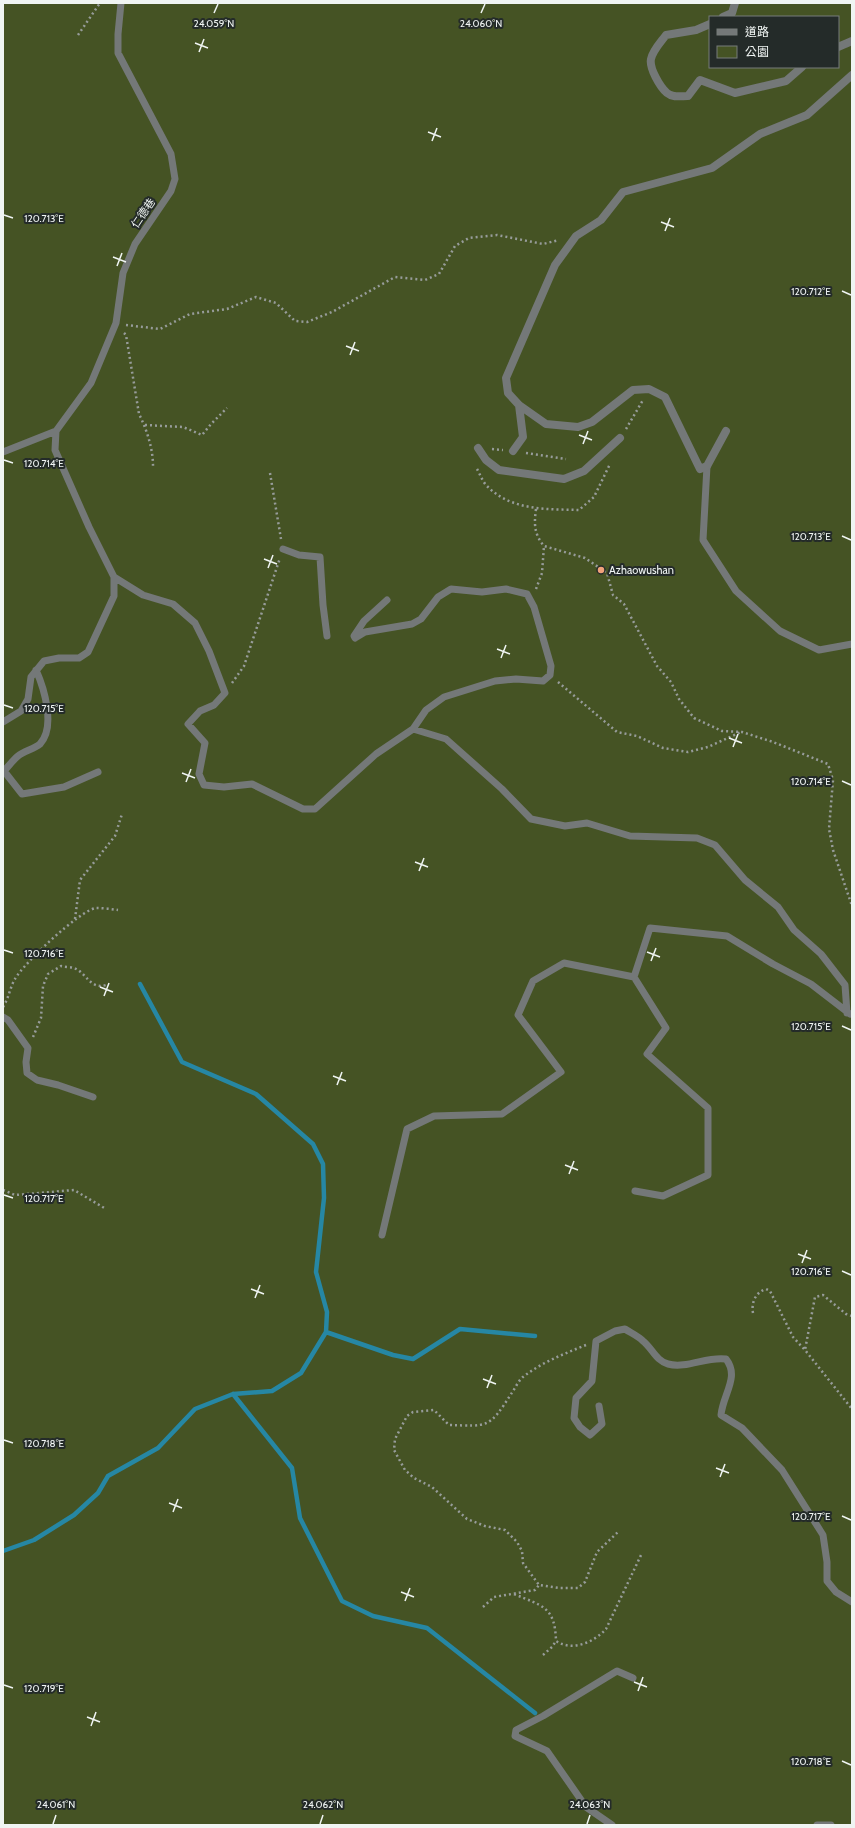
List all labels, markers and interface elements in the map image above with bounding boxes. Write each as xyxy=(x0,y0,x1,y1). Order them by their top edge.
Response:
legend xyxy=(709,16,839,68)
text: 24.059°N xyxy=(194,17,234,30)
text: 24.060°N xyxy=(460,17,502,30)
text: 道路 xyxy=(745,24,769,39)
text: 公園 xyxy=(745,44,769,59)
street label: 仁德巷 xyxy=(128,195,158,231)
text: 120.713°E xyxy=(24,212,64,225)
text: 120.712°E xyxy=(791,285,831,298)
text: 120.714°E xyxy=(24,457,64,470)
text: 120.713°E xyxy=(791,530,831,543)
place label: Azhaowushan xyxy=(609,563,674,577)
marker: Azhaowushan xyxy=(596,565,606,575)
text: 120.715°E xyxy=(24,702,64,715)
text: 120.714°E xyxy=(791,775,831,788)
text: 120.716°E xyxy=(24,947,64,960)
text: 120.715°E xyxy=(791,1020,831,1033)
text: 120.717°E xyxy=(24,1192,64,1205)
text: 120.716°E xyxy=(791,1265,831,1278)
text: 120.718°E xyxy=(24,1437,65,1450)
text: 120.717°E xyxy=(791,1510,831,1523)
text: 120.719°E xyxy=(24,1682,64,1695)
text: 120.718°E xyxy=(791,1755,832,1768)
text: 24.061°N xyxy=(37,1798,75,1811)
text: 24.062°N xyxy=(303,1798,343,1811)
text: 24.063°N xyxy=(570,1798,610,1811)

